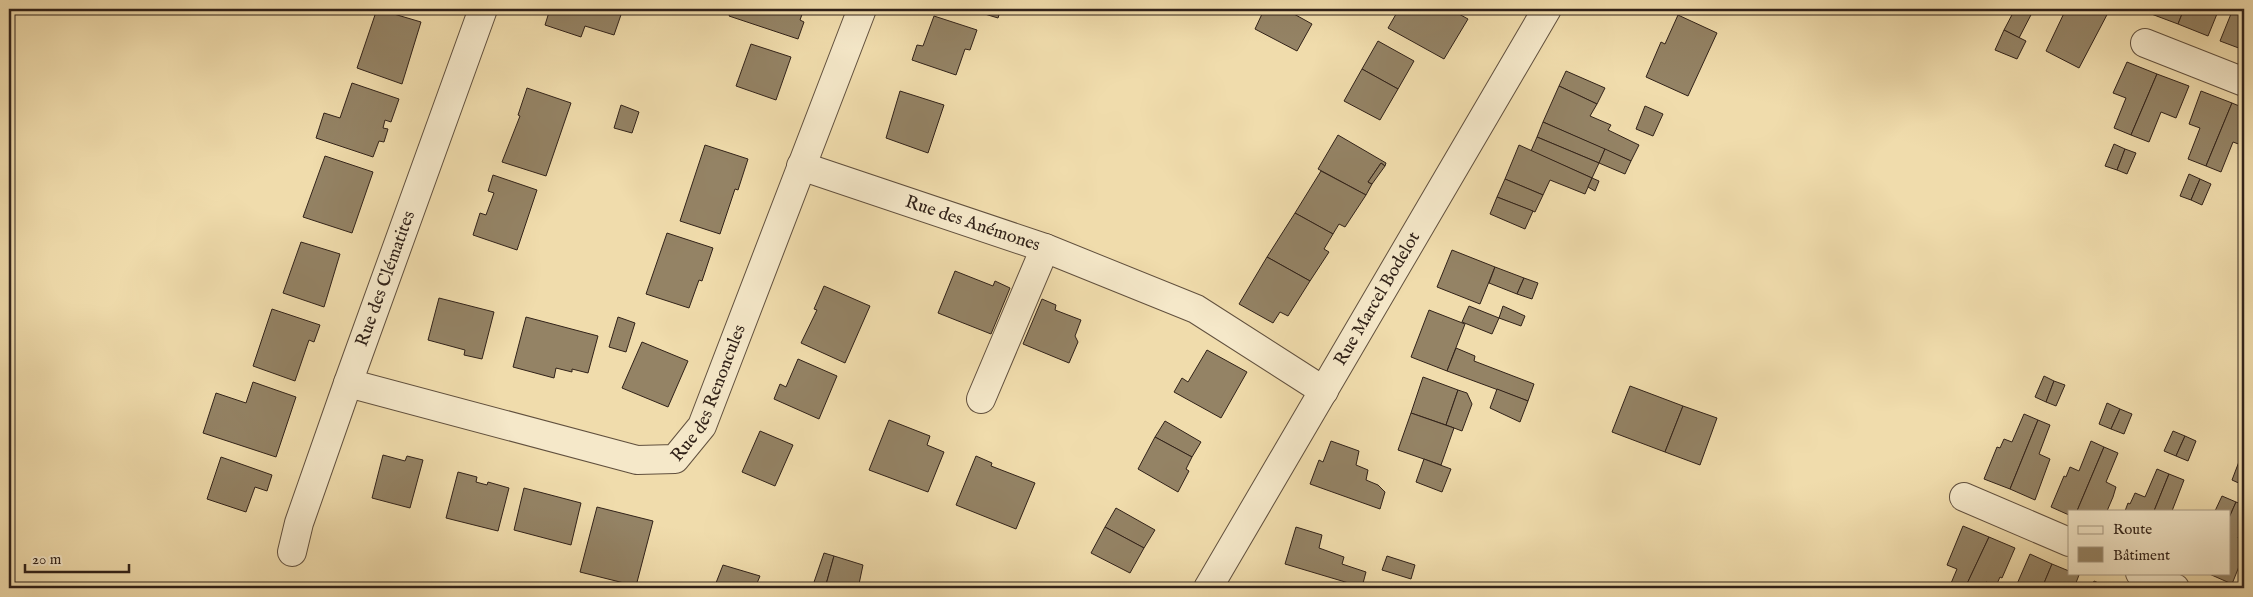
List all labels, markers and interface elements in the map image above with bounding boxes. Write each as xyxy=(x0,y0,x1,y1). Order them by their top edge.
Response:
street label: Rue des Anémones xyxy=(902,190,1043,257)
street label: Rue des Clématites xyxy=(351,208,421,350)
street label: Rue Marcel Bodelot xyxy=(1329,228,1425,370)
street label: Rue des Renoncules xyxy=(666,321,751,467)
legend xyxy=(2068,510,2230,574)
text: Route xyxy=(2113,520,2152,539)
scale bar xyxy=(25,542,129,574)
text: Bâtiment xyxy=(2113,546,2170,565)
text: 20 m xyxy=(32,550,62,569)

